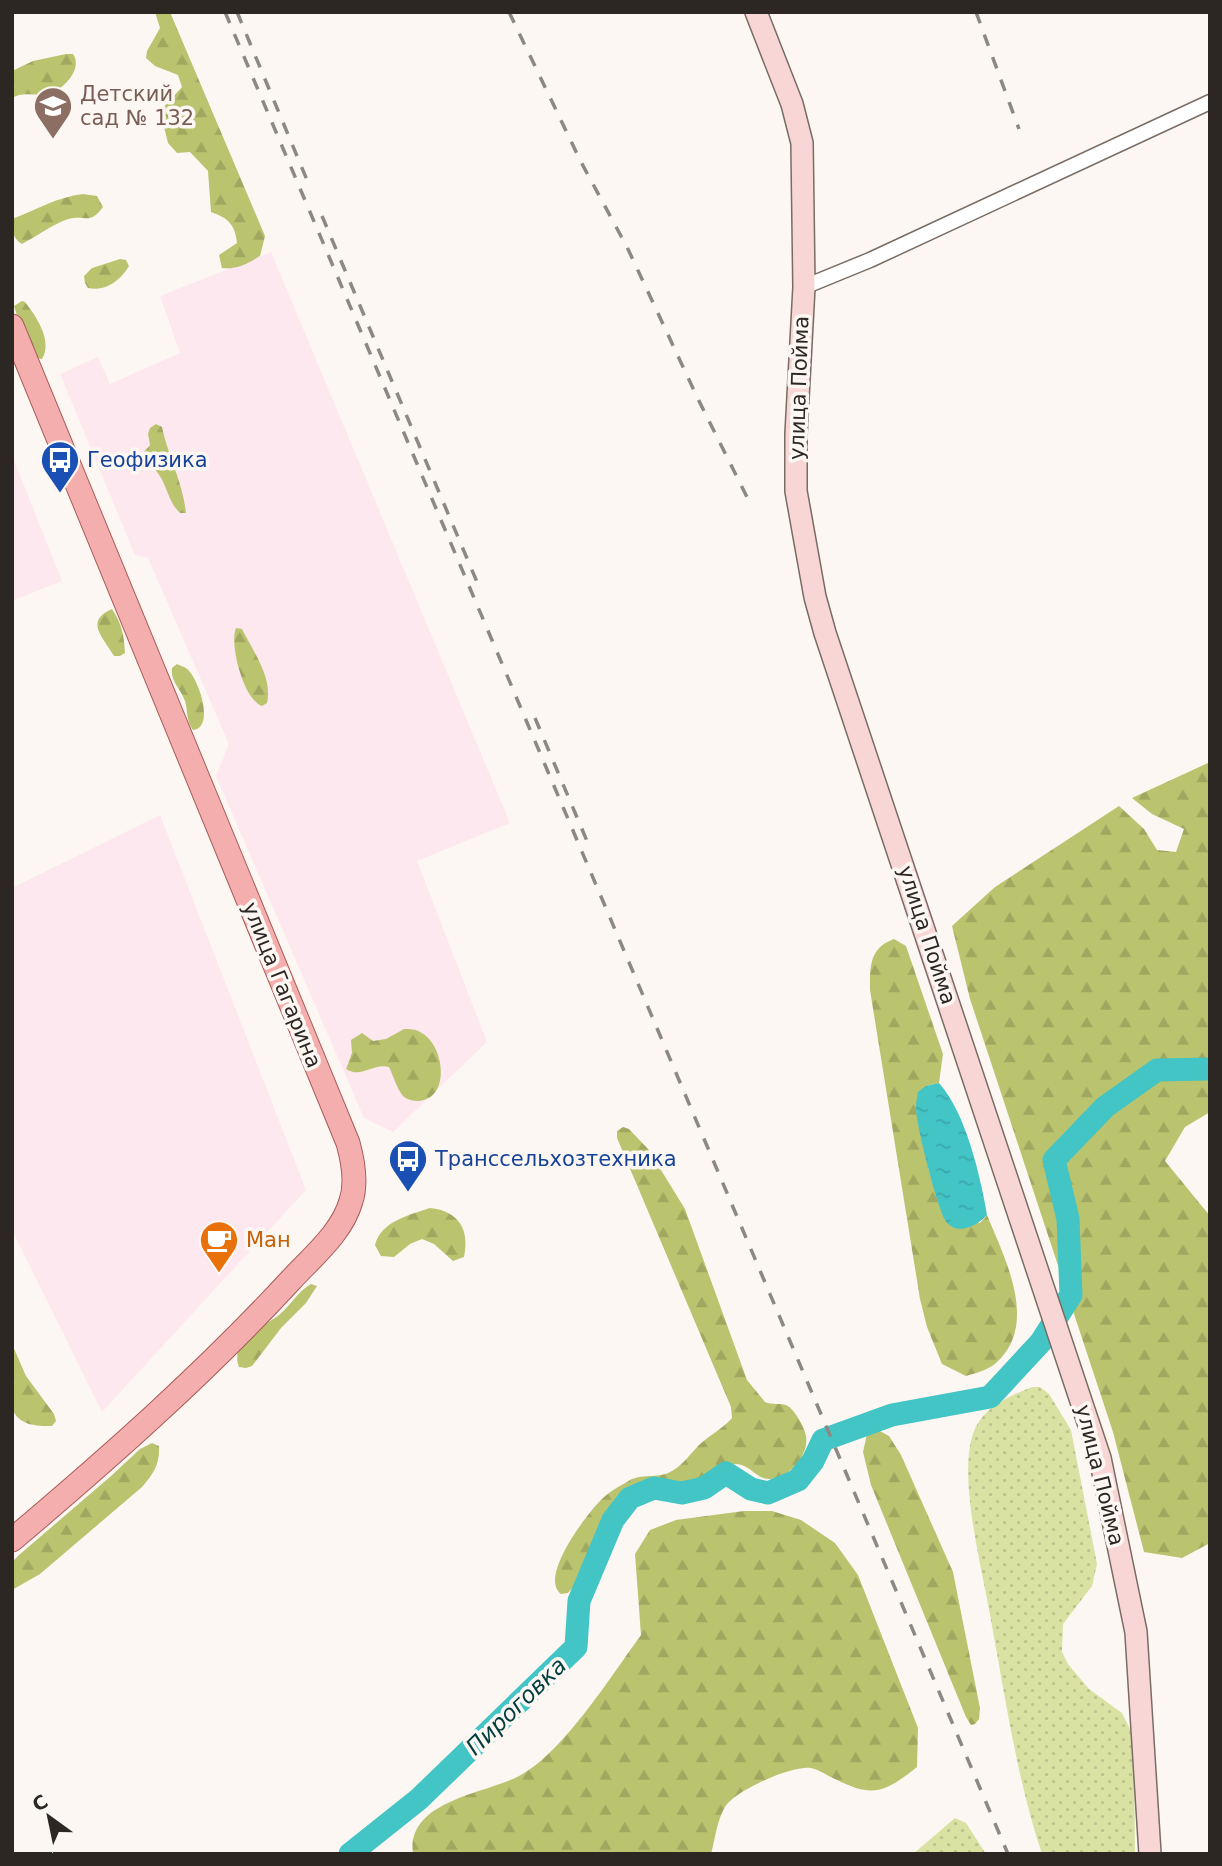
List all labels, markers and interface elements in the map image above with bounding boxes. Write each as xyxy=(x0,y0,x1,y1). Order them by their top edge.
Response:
place label: Детский сад № 132 xyxy=(80,82,194,130)
school or university icon: Детский сад № 132 xyxy=(32,85,74,140)
street label: улица Пойма xyxy=(784,315,814,461)
bus stop icon: Геофизика xyxy=(39,439,81,494)
place label: Геофизика xyxy=(87,448,208,472)
street label: улица Пойма xyxy=(893,863,961,1007)
street label: улица Гагарина xyxy=(238,899,326,1071)
bus stop icon: Транссельхозтехника xyxy=(387,1138,429,1193)
place label: Транссельхозтехника xyxy=(434,1147,677,1171)
cafe icon: Ман xyxy=(198,1219,240,1274)
place label: Ман xyxy=(246,1228,291,1252)
street label: улица Пойма xyxy=(1071,1402,1129,1548)
water label: Пироговка xyxy=(461,1652,571,1760)
north arrow xyxy=(14,1782,84,1852)
text: С xyxy=(28,1790,52,1816)

